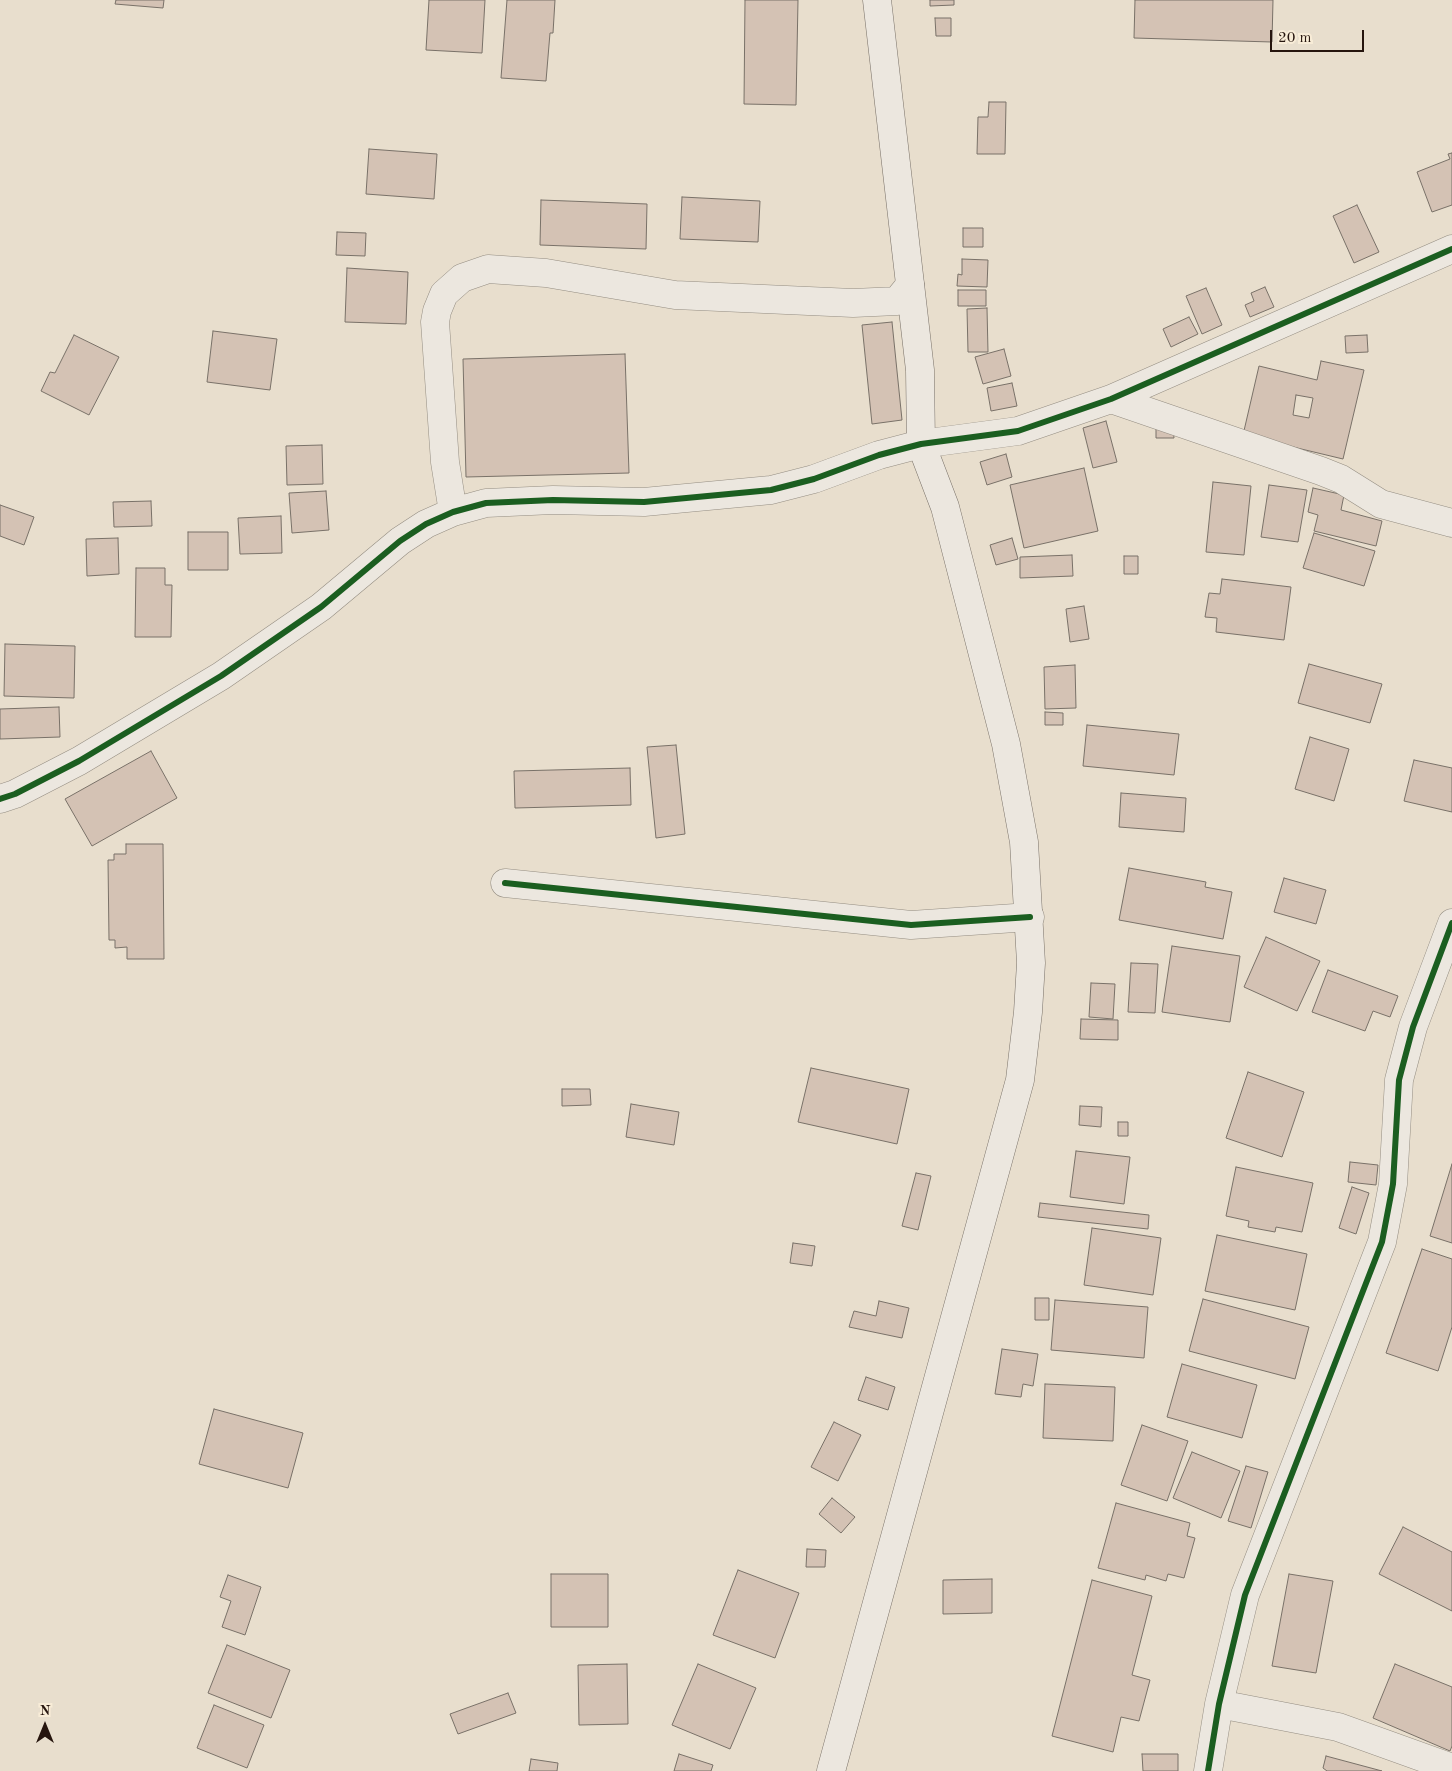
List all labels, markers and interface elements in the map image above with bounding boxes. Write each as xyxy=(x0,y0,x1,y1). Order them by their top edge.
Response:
scale bar xyxy=(1272,20,1366,52)
text: 20 m xyxy=(1278,31,1312,46)
north arrow xyxy=(20,1701,70,1751)
text: N xyxy=(40,1704,50,1718)

